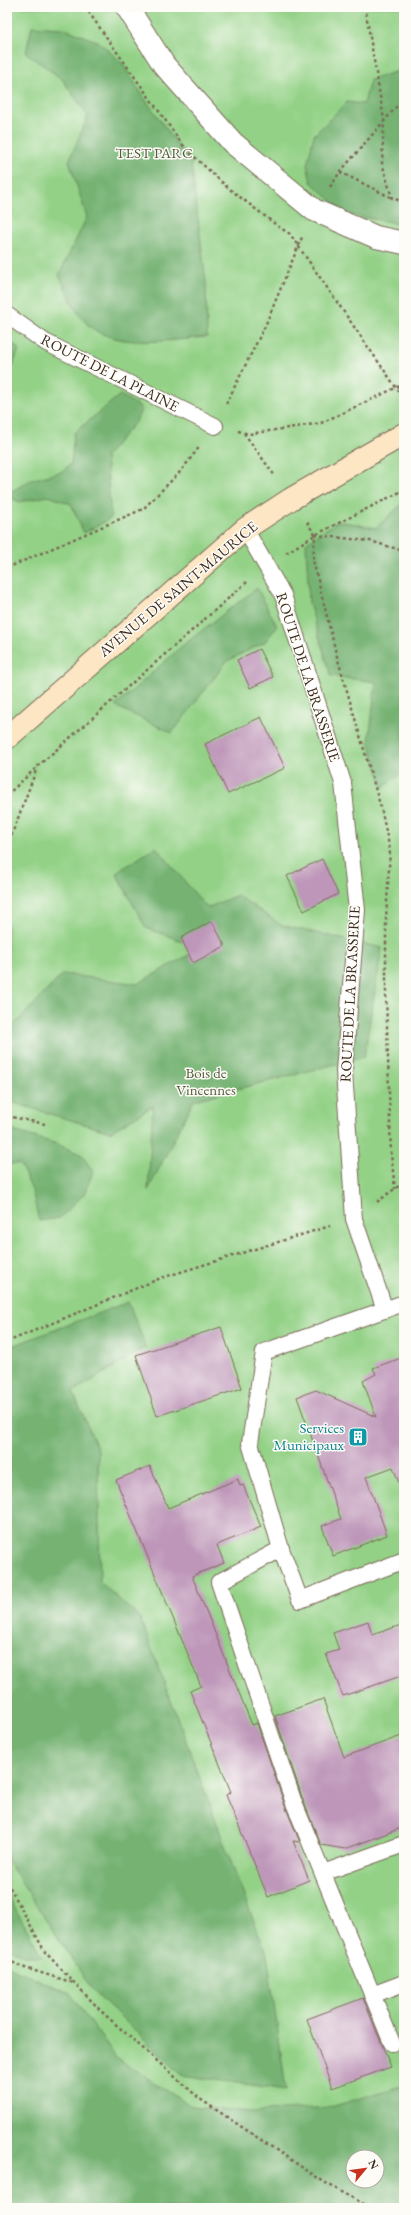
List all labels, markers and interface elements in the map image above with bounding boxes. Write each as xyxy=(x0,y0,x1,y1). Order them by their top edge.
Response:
park label: TEST PARC xyxy=(115,143,193,162)
street label: ROUTE DE LA PLAINE xyxy=(38,329,183,416)
street label: AVENUE DE SAINT-MAURICE xyxy=(94,516,261,661)
street label: ROUTE DE LA BRASSERIE xyxy=(272,590,345,764)
street label: ROUTE DE LA BRASSERIE xyxy=(335,905,364,1083)
park label: Bois de Vincennes xyxy=(176,1063,236,1099)
place label: Services Municipaux xyxy=(273,1418,345,1454)
building icon: Services Municipaux xyxy=(347,1426,369,1448)
north arrow xyxy=(345,2149,385,2189)
text: N xyxy=(365,2157,382,2172)

